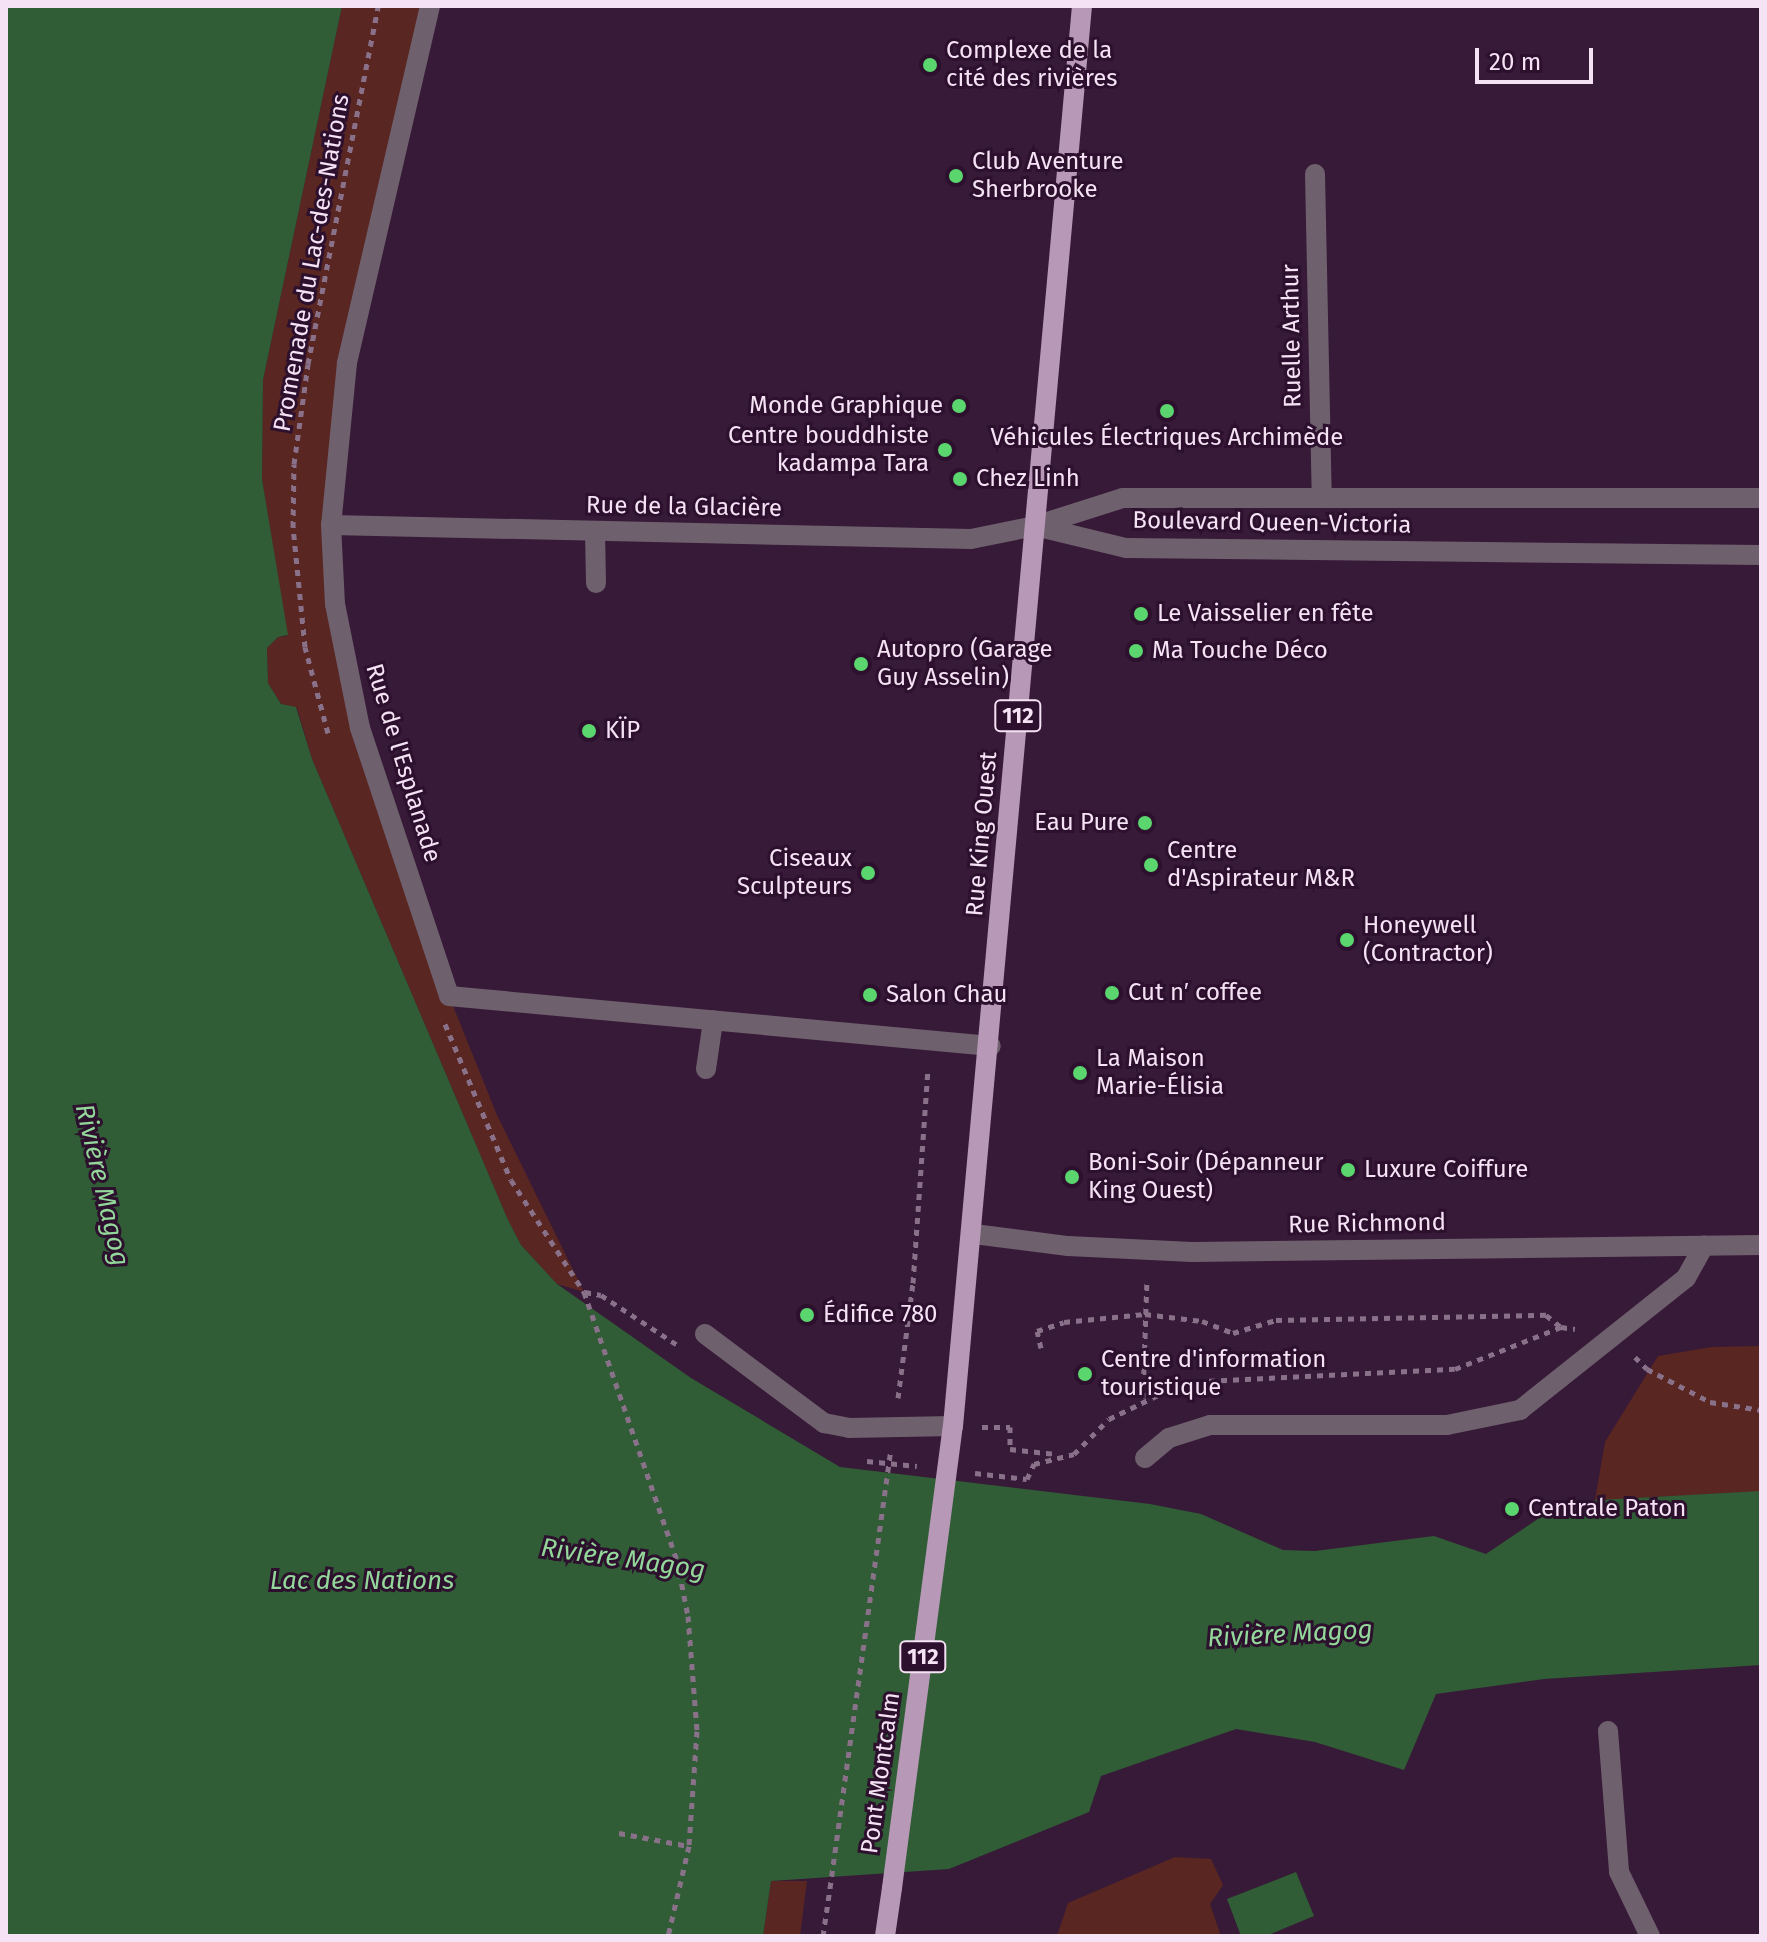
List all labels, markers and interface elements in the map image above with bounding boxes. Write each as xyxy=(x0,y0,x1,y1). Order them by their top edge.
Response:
scale bar xyxy=(1479,32,1597,82)
place label: Complexe de la cité des rivières xyxy=(946,37,1118,93)
text: 20 m xyxy=(1489,48,1541,76)
marker: Complexe de la cité des rivières xyxy=(921,56,939,74)
street label: Promenade du Lac-des-Nations xyxy=(268,92,356,434)
place label: Club Aventure Sherbrooke xyxy=(972,148,1124,204)
marker: Club Aventure Sherbrooke xyxy=(947,167,965,185)
street label: Ruelle Arthur xyxy=(1276,264,1308,408)
place label: Monde Graphique xyxy=(749,392,943,420)
marker: Monde Graphique xyxy=(950,397,968,415)
marker: Véhicules Électriques Archimède xyxy=(1158,402,1176,420)
place label: Centre bouddhiste kadampa Tara xyxy=(728,422,929,478)
place label: Véhicules Électriques Archimède xyxy=(991,424,1343,452)
marker: Centre bouddhiste kadampa Tara xyxy=(936,441,954,459)
place label: Chez Linh xyxy=(976,465,1080,493)
marker: Chez Linh xyxy=(951,470,969,488)
street label: Rue de la Glacière xyxy=(586,491,782,523)
street label: Boulevard Queen-Victoria xyxy=(1132,506,1412,540)
place label: Le Vaisselier en fête xyxy=(1157,600,1374,628)
marker: Le Vaisselier en fête xyxy=(1132,605,1150,623)
place label: Autopro (Garage Guy Asselin) xyxy=(877,636,1053,692)
place label: Ma Touche Déco xyxy=(1152,637,1328,665)
marker: Ma Touche Déco xyxy=(1127,642,1145,660)
marker: Autopro (Garage Guy Asselin) xyxy=(852,655,870,673)
street label: Rue de l'Esplanade xyxy=(359,660,447,866)
road number: 112 xyxy=(994,698,1042,734)
place label: KÏP xyxy=(605,717,640,745)
marker: KÏP xyxy=(580,722,598,740)
street label: Rue King Ouest xyxy=(960,750,1004,918)
place label: Eau Pure xyxy=(1034,809,1129,837)
marker: Eau Pure xyxy=(1136,814,1154,832)
place label: Centre d'Aspirateur M&R xyxy=(1167,837,1355,893)
place label: Ciseaux Sculpteurs xyxy=(737,845,852,901)
marker: Centre d'Aspirateur M&R xyxy=(1142,856,1160,874)
marker: Ciseaux Sculpteurs xyxy=(859,864,877,882)
place label: Honeywell (Contractor) xyxy=(1363,912,1493,968)
marker: Honeywell (Contractor) xyxy=(1338,931,1356,949)
place label: Cut n′ coffee xyxy=(1128,979,1262,1007)
place label: Salon Chau xyxy=(886,981,1008,1009)
marker: Cut n′ coffee xyxy=(1103,984,1121,1002)
marker: Salon Chau xyxy=(861,986,879,1004)
place label: La Maison Marie-Élisia xyxy=(1096,1045,1224,1101)
marker: La Maison Marie-Élisia xyxy=(1071,1064,1089,1082)
water label: Rivière Magog xyxy=(68,1101,136,1269)
place label: Boni-Soir (Dépanneur King Ouest) xyxy=(1088,1149,1323,1205)
place label: Luxure Coiffure xyxy=(1364,1156,1528,1184)
marker: Luxure Coiffure xyxy=(1339,1161,1357,1179)
marker: Boni-Soir (Dépanneur King Ouest) xyxy=(1063,1168,1081,1186)
street label: Rue Richmond xyxy=(1288,1208,1446,1240)
place label: Édifice 780 xyxy=(823,1301,938,1329)
marker: Édifice 780 xyxy=(798,1306,816,1324)
place label: Centre d'information touristique xyxy=(1101,1346,1326,1402)
marker: Centre d'information touristique xyxy=(1076,1365,1094,1383)
place label: Centrale Paton xyxy=(1528,1495,1686,1523)
marker: Centrale Paton xyxy=(1503,1500,1521,1518)
water label: Rivière Magog xyxy=(539,1532,707,1586)
water label: Lac des Nations xyxy=(270,1565,454,1597)
water label: Rivière Magog xyxy=(1207,1614,1373,1654)
road number: 112 xyxy=(899,1639,947,1675)
street label: Pont Montcalm xyxy=(855,1690,907,1856)

